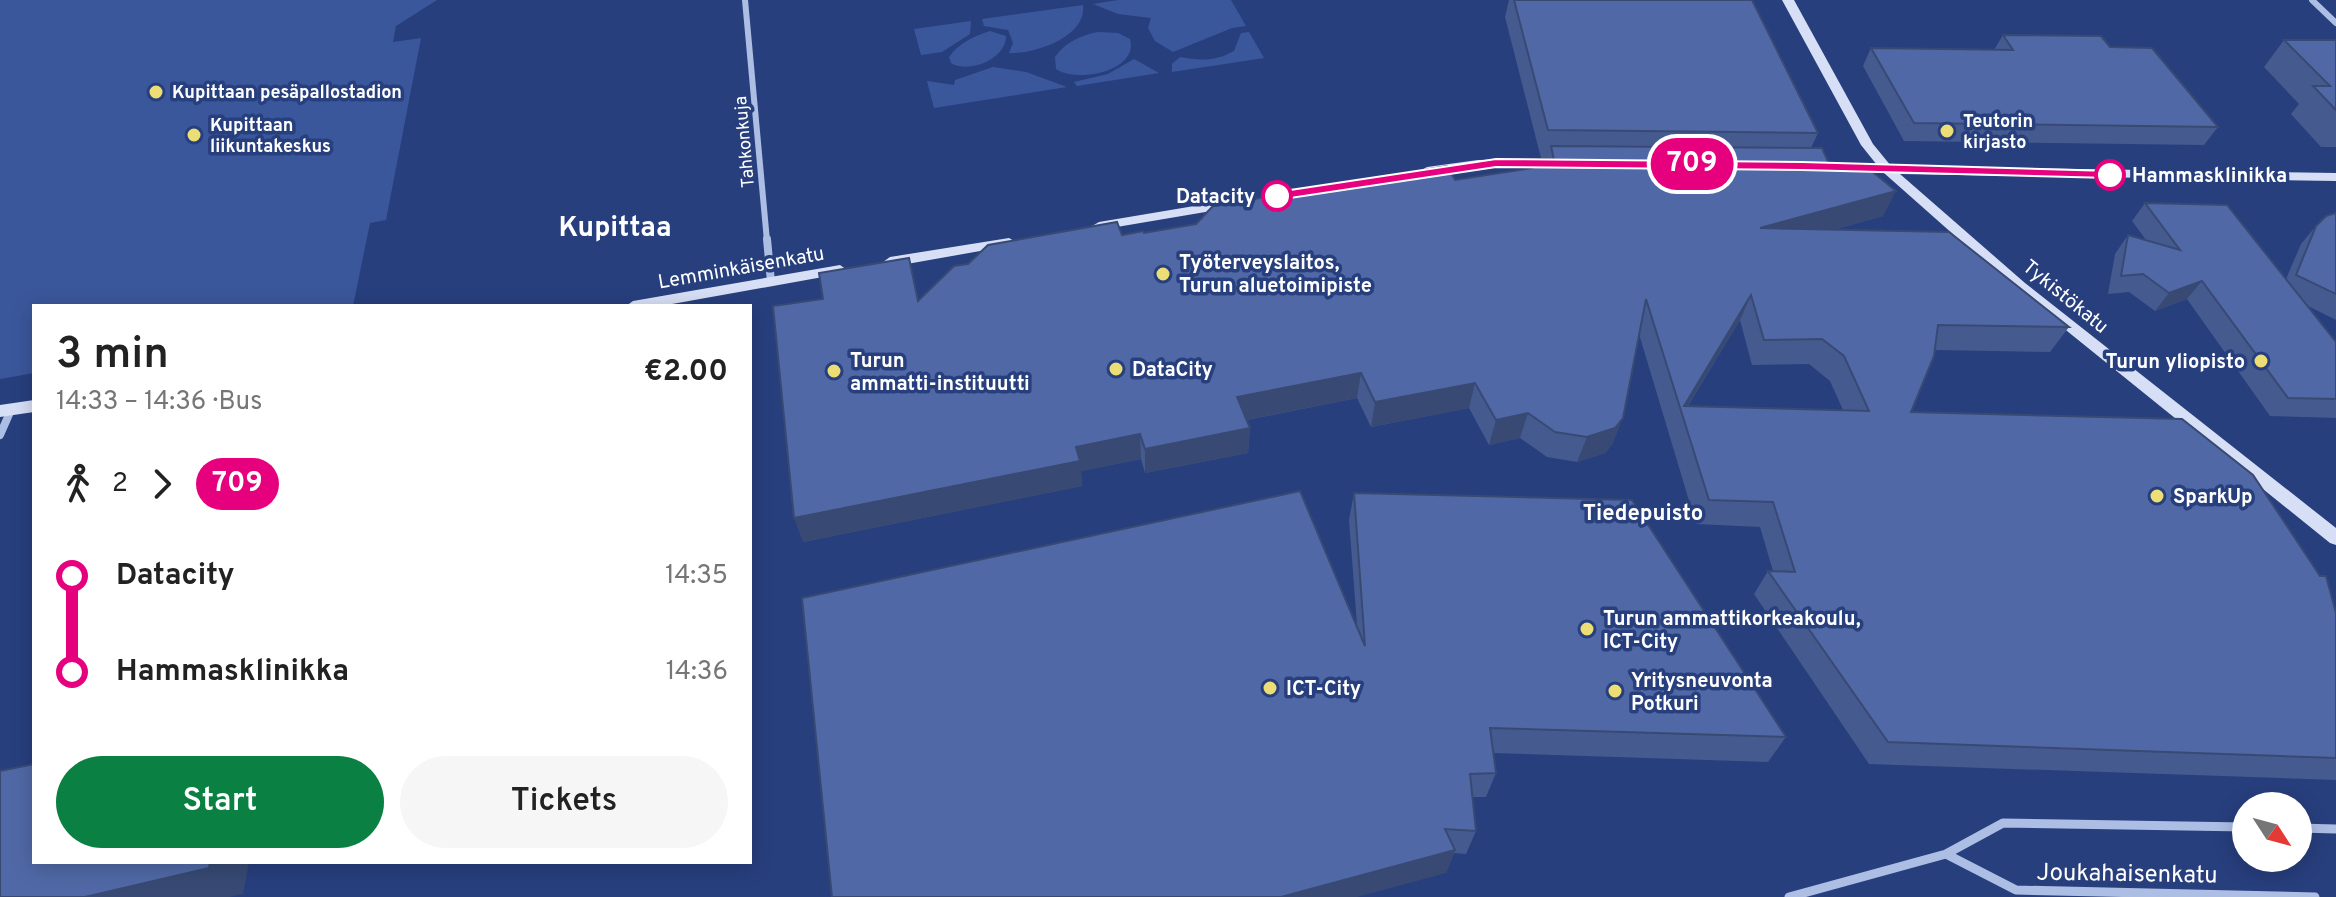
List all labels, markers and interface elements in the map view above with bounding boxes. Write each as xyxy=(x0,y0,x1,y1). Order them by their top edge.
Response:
place label: Kupittaan pesäpallostadion xyxy=(172,82,402,105)
marker: Kupittaan pesäpallostadion xyxy=(147,83,165,101)
street label: Tahkonkuja xyxy=(730,95,761,189)
place label: Teutorin kirjasto xyxy=(1963,111,2033,155)
place label: Kupittaan liikuntakeskus xyxy=(210,115,331,159)
marker: Teutorin kirjasto xyxy=(1938,122,1956,140)
marker: Kupittaan liikuntakeskus xyxy=(185,126,203,144)
line badge: 709 xyxy=(1646,138,1738,190)
text: 709 xyxy=(1667,146,1717,182)
marker: Hammasklinikka xyxy=(2095,160,2125,190)
place label: Hammasklinikka xyxy=(2132,164,2287,190)
marker: Datacity xyxy=(1262,181,1292,211)
place label: Datacity xyxy=(1176,185,1255,211)
district label: Kupittaa xyxy=(558,211,672,247)
street label: Lemminkäisenkatu xyxy=(656,242,827,296)
place label: Työterveyslaitos, Turun aluetoimipiste xyxy=(1179,251,1372,300)
street label: Tykistökatu xyxy=(2016,255,2113,340)
marker: Työterveyslaitos, Turun aluetoimipiste xyxy=(1154,265,1172,283)
text: 3 min xyxy=(56,328,169,384)
place label: Turun ammatti-instituutti xyxy=(850,349,1030,398)
place label: Turun yliopisto xyxy=(2106,350,2245,376)
marker: Turun yliopisto xyxy=(2252,352,2270,370)
text: €2.00 xyxy=(644,354,728,391)
place label: DataCity xyxy=(1132,358,1213,384)
marker: DataCity xyxy=(1107,360,1125,378)
marker: Turun ammatti-instituutti xyxy=(825,362,843,380)
text: 14:33 – 14:36 · Bus xyxy=(56,386,262,419)
icon: walk xyxy=(56,462,100,506)
icon: forward xyxy=(140,462,184,506)
text: 709 xyxy=(212,466,263,502)
text: 2 xyxy=(112,468,128,501)
place label: SparkUp xyxy=(2173,485,2253,511)
marker: SparkUp xyxy=(2148,487,2166,505)
district label: Tiedepuisto xyxy=(1583,501,1703,528)
text: Datacity xyxy=(116,558,235,595)
text: 14:35 xyxy=(665,560,728,593)
place label: Turun ammattikorkeakoulu, ICT-City xyxy=(1603,607,1861,656)
marker: Turun ammattikorkeakoulu, ICT-City xyxy=(1578,620,1596,638)
text: Hammasklinikka xyxy=(116,654,349,691)
text: 14:36 xyxy=(666,656,728,689)
place label: Yritysneuvonta Potkuri xyxy=(1631,669,1773,718)
place label: ICT-City xyxy=(1286,677,1361,703)
marker: ICT-City xyxy=(1261,679,1279,697)
marker: Yritysneuvonta Potkuri xyxy=(1606,682,1624,700)
button: Start xyxy=(56,756,384,848)
button: Tickets xyxy=(400,756,728,848)
north arrow xyxy=(2232,792,2312,872)
map controls xyxy=(2232,792,2312,872)
street label: Joukahaisenkatu xyxy=(2036,858,2218,892)

